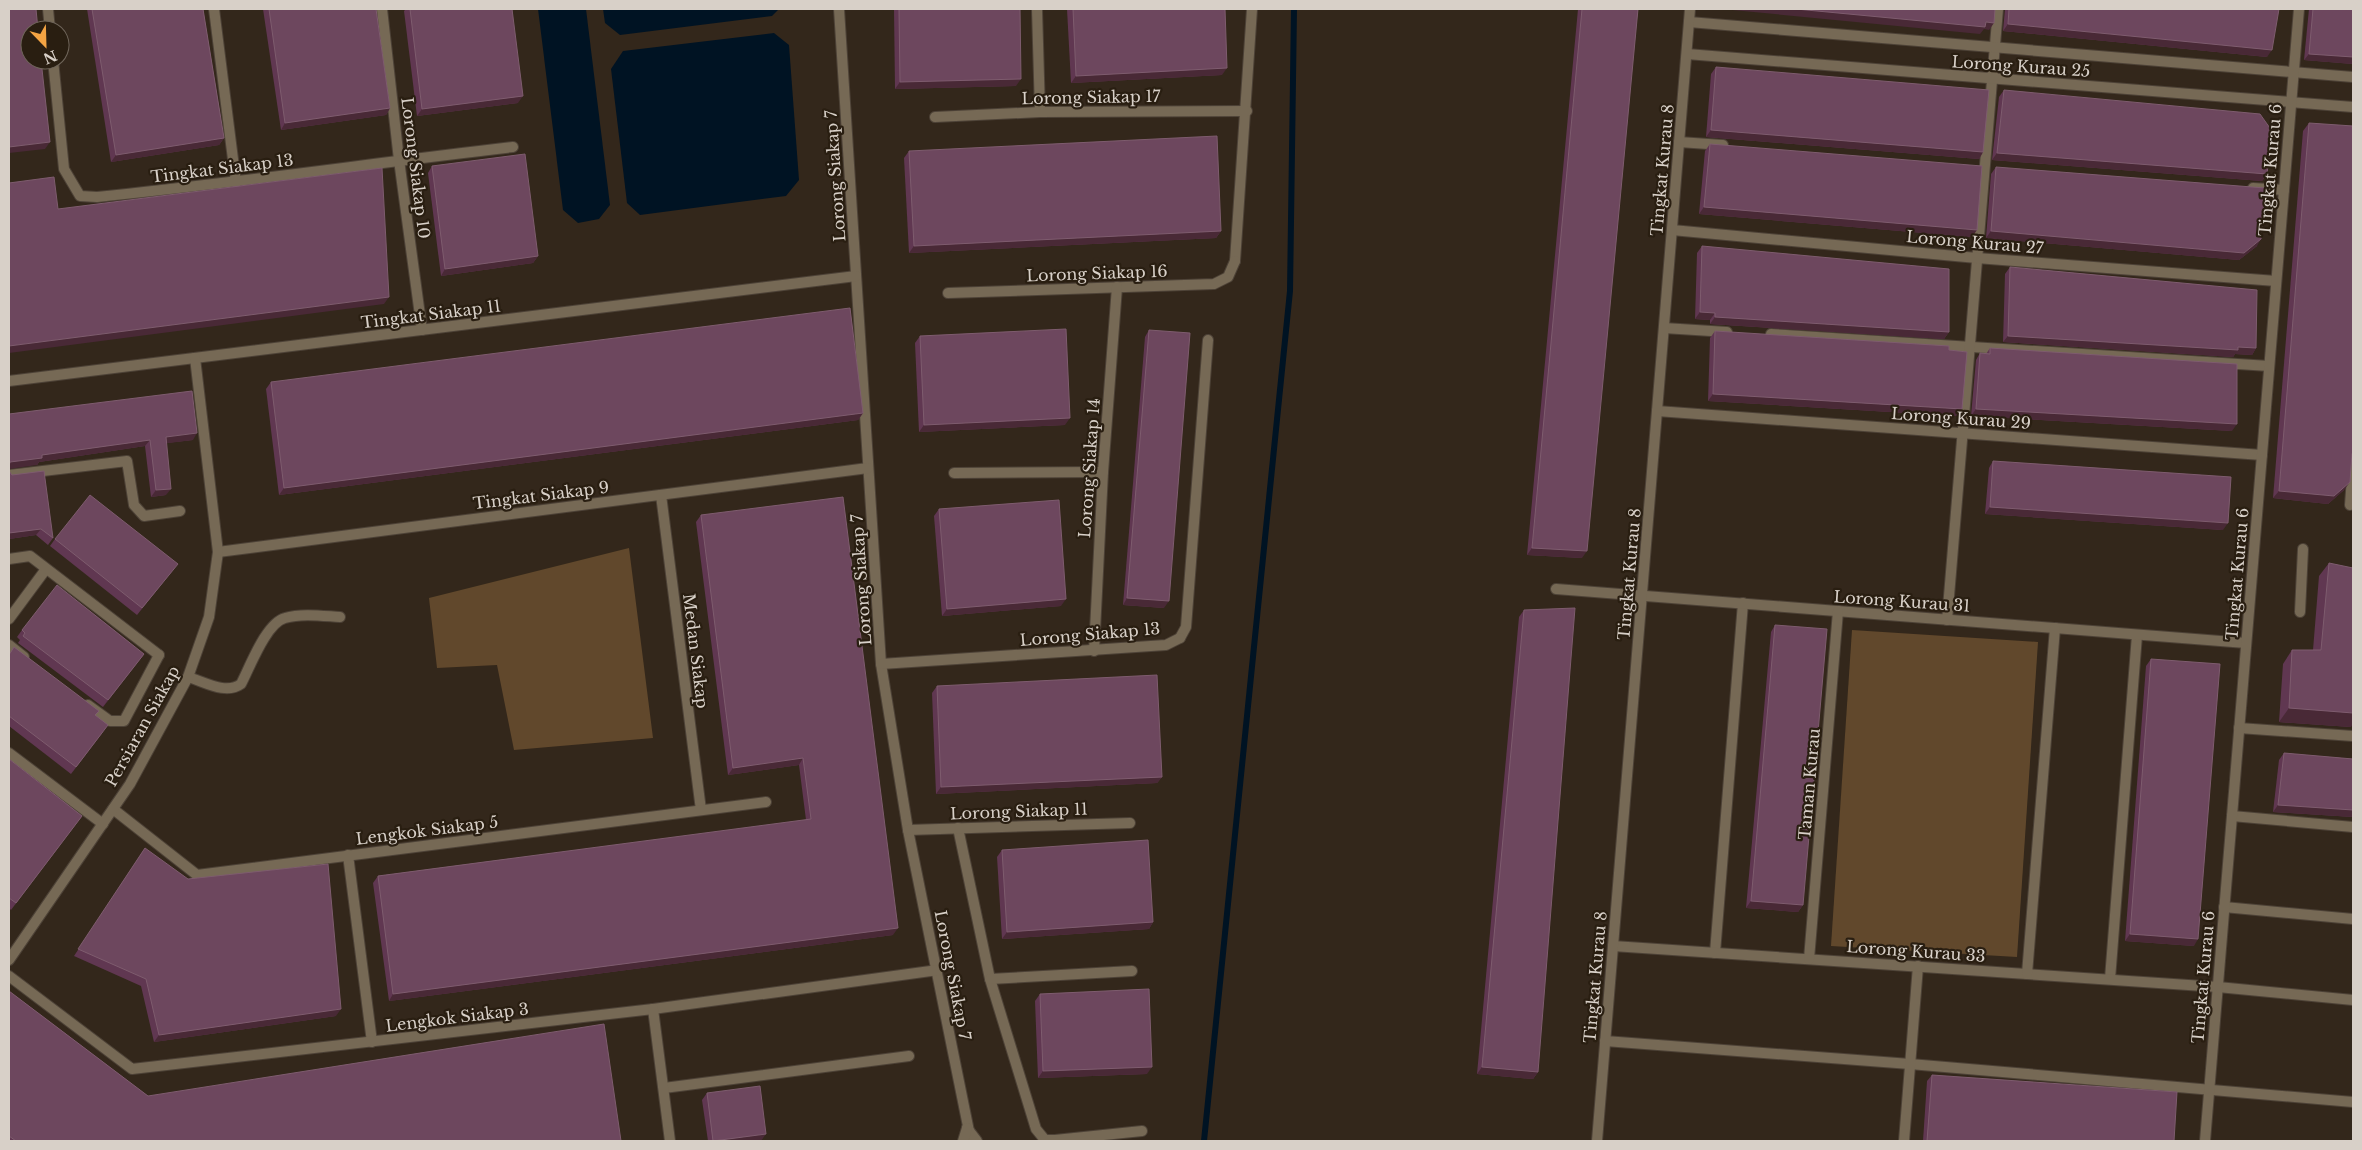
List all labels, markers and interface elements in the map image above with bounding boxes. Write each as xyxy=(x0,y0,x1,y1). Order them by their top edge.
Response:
north arrow xyxy=(20,20,70,70)
text: N xyxy=(41,46,60,68)
street label: Lorong Kurau 25 xyxy=(1951,51,2091,81)
street label: Lorong Siakap 17 xyxy=(1021,86,1162,108)
street label: Lorong Siakap 10 xyxy=(397,96,435,240)
street label: Tingkat Kurau 8 xyxy=(1646,103,1678,237)
street label: Tingkat Kurau 6 xyxy=(2254,103,2286,237)
street label: Lorong Siakap 7 xyxy=(820,109,850,242)
street label: Tingkat Siakap 13 xyxy=(150,149,294,187)
street label: Lorong Kurau 27 xyxy=(1906,226,2045,258)
street label: Lorong Siakap 16 xyxy=(1026,261,1168,285)
street label: Tingkat Siakap 11 xyxy=(360,295,502,333)
street label: Lorong Siakap 14 xyxy=(1074,397,1104,539)
street label: Lorong Kurau 29 xyxy=(1890,403,2032,433)
street label: Tingkat Siakap 9 xyxy=(472,477,610,513)
street label: Tingkat Kurau 8 xyxy=(1613,507,1645,641)
street label: Tingkat Kurau 6 xyxy=(2221,507,2253,641)
street label: Lorong Siakap 7 xyxy=(846,513,876,646)
street label: Lorong Kurau 31 xyxy=(1833,586,1971,616)
street label: Medan Siakap xyxy=(679,592,713,710)
street label: Lorong Siakap 13 xyxy=(1019,618,1161,650)
street label: Persiaran Siakap xyxy=(100,662,184,790)
street label: Taman Kurau xyxy=(1794,727,1824,841)
street label: Lorong Siakap 11 xyxy=(950,799,1088,823)
street label: Lengkok Siakap 5 xyxy=(355,811,499,849)
street label: Lorong Siakap 7 xyxy=(931,908,976,1043)
street label: Tingkat Kurau 8 xyxy=(1579,910,1611,1044)
street label: Tingkat Kurau 6 xyxy=(2187,910,2219,1044)
street label: Lorong Kurau 33 xyxy=(1846,936,1986,966)
street label: Lengkok Siakap 3 xyxy=(384,998,530,1036)

